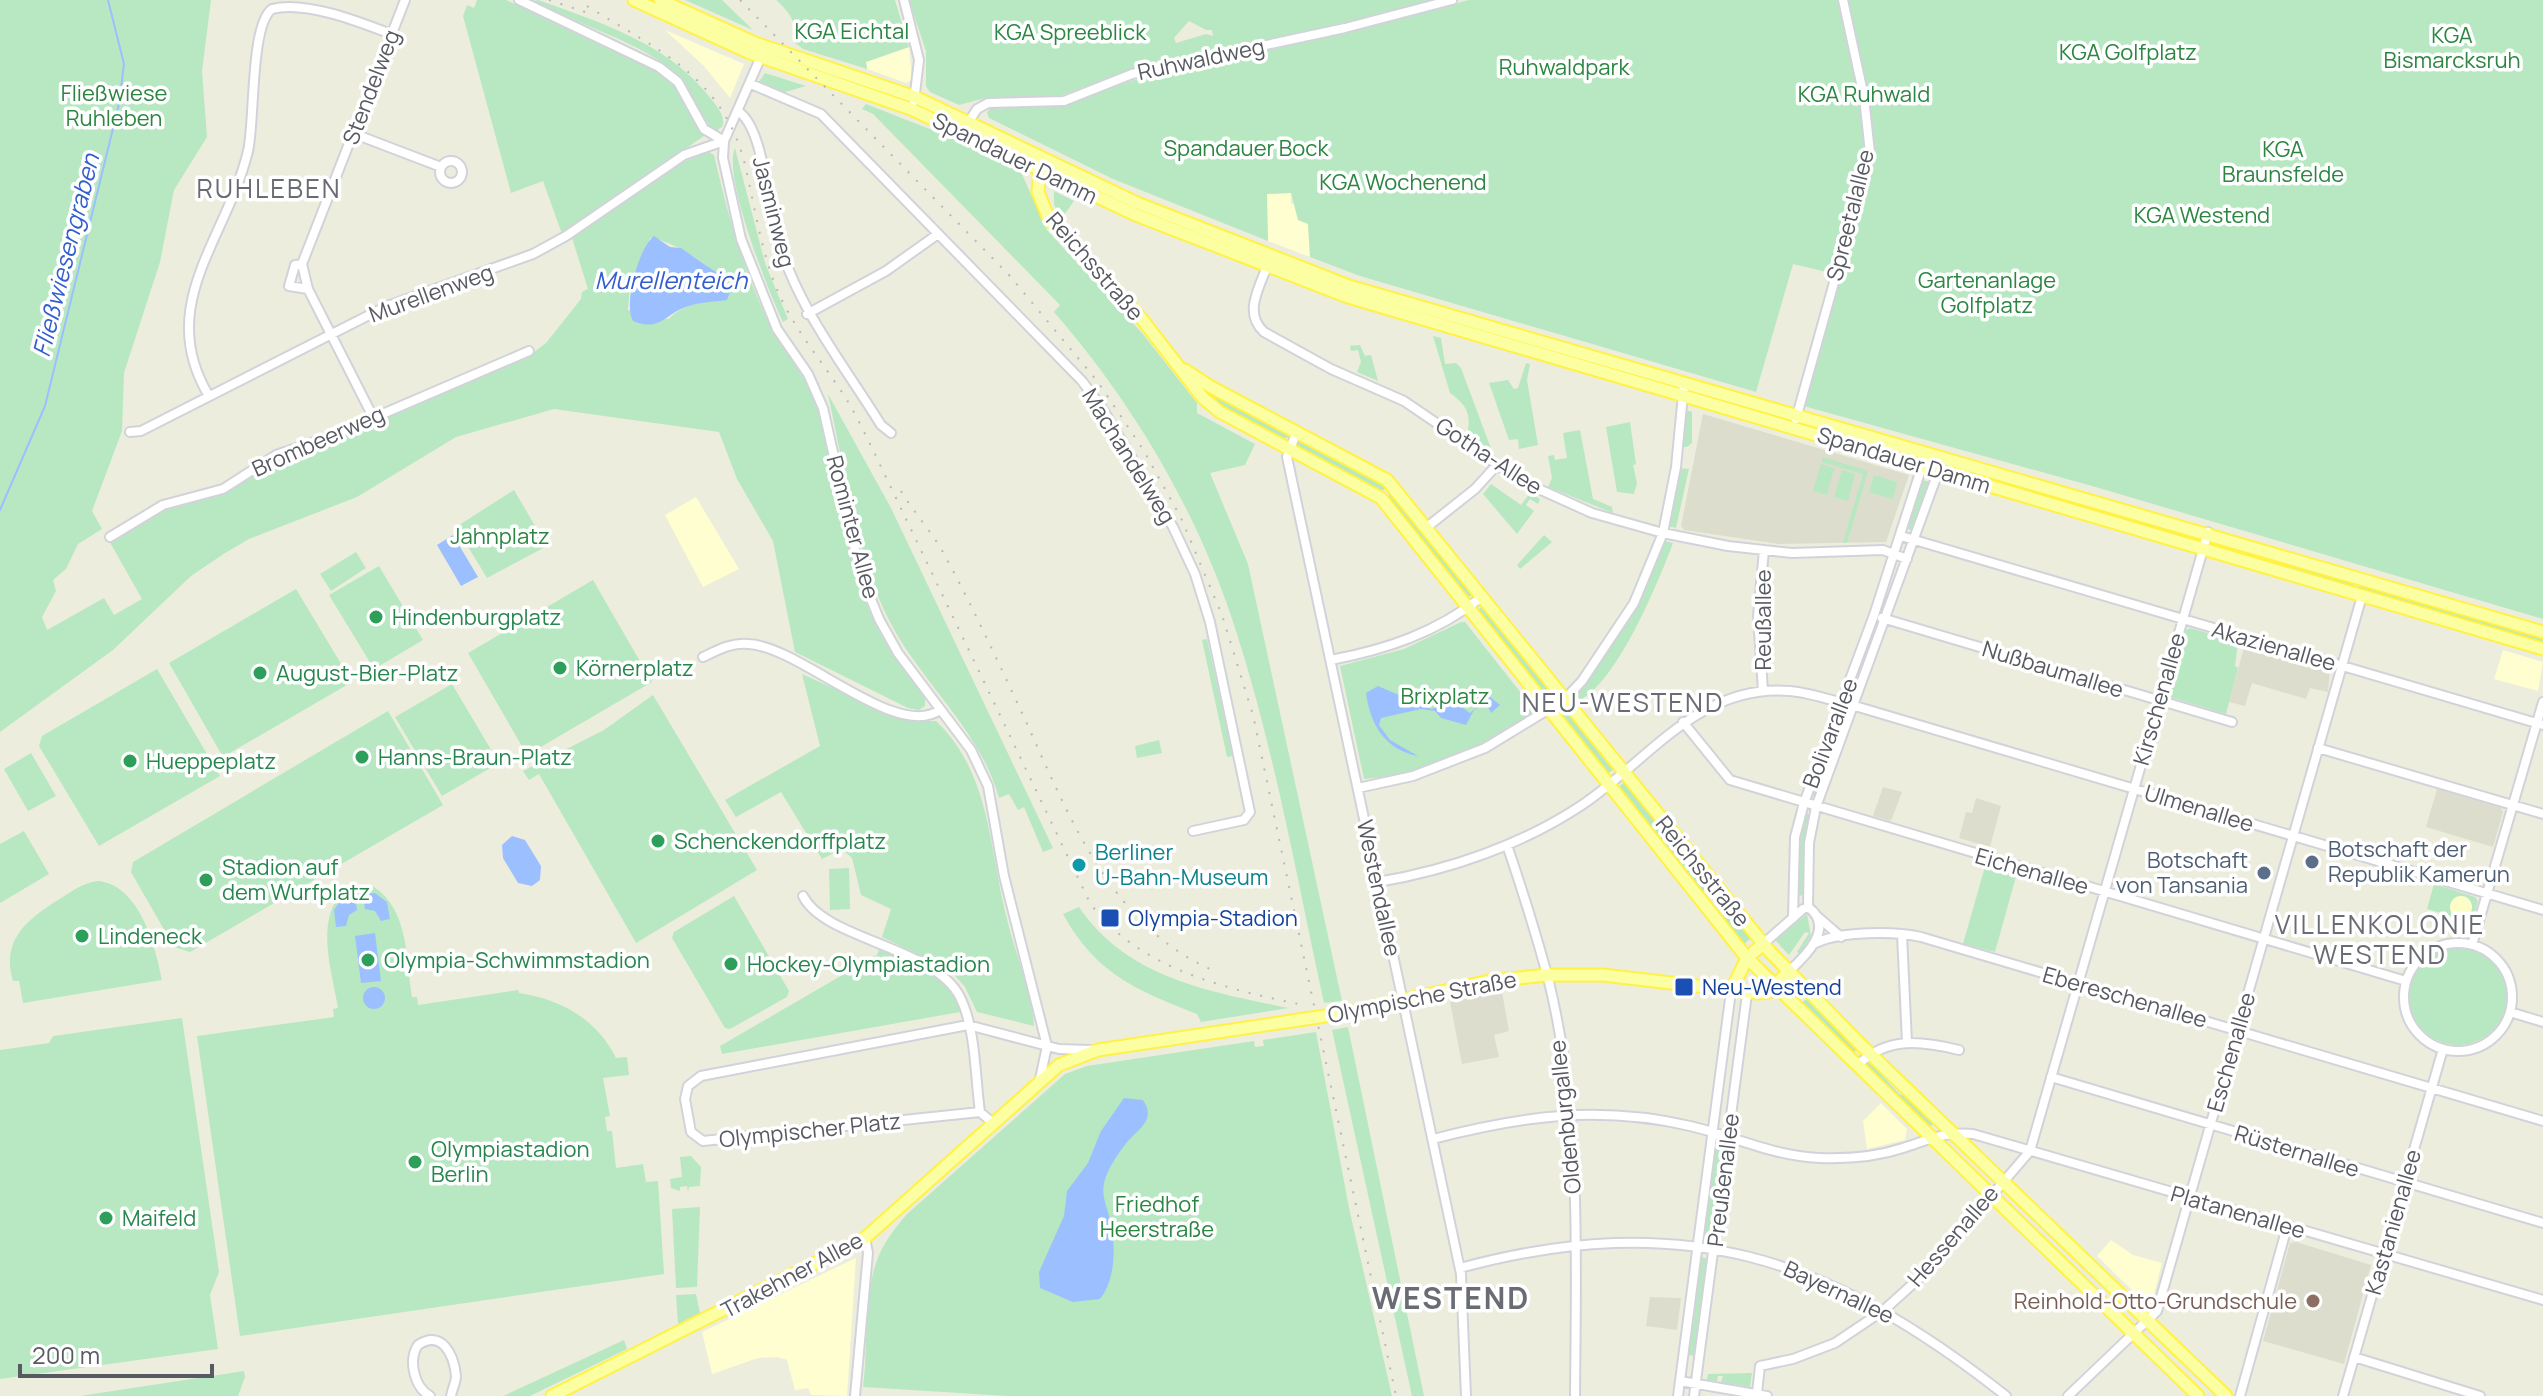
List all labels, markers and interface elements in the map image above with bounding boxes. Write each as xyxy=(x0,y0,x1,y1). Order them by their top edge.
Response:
park label: KGA Eichtal xyxy=(795,16,909,46)
park label: KGA Spreeblick xyxy=(994,17,1147,47)
park label: KGA Bismarcksruh xyxy=(2383,20,2521,75)
street label: Stendelweg xyxy=(335,25,407,149)
street label: Ruhwaldweg xyxy=(1135,31,1267,87)
park label: KGA Golfplatz xyxy=(2059,37,2197,67)
park label: Ruhwaldpark xyxy=(1499,52,1630,82)
park label: Fließwiese Ruhleben xyxy=(61,78,167,133)
park label: KGA Ruhwald xyxy=(1798,79,1930,109)
street label: Spandauer Damm xyxy=(928,105,1102,211)
park label: Spandauer Bock xyxy=(1164,133,1330,163)
park label: KGA Braunsfelde xyxy=(2222,134,2344,189)
street label: Spreetalallee xyxy=(1819,146,1881,284)
water label: Fließwiesengraben xyxy=(24,149,106,360)
street label: Jasminweg xyxy=(746,153,802,271)
park label: KGA Wochenend xyxy=(1319,167,1487,197)
district label: RUHLEBEN xyxy=(196,170,342,206)
park label: KGA Westend xyxy=(2134,200,2270,230)
street label: Reichsstraße xyxy=(1039,205,1151,327)
street label: Murellenweg xyxy=(365,257,497,329)
water label: Murellenteich xyxy=(595,263,748,296)
park label: Gartenanlage Golfplatz xyxy=(1918,265,2056,320)
street label: Machandelweg xyxy=(1075,383,1183,529)
street label: Brombeerweg xyxy=(247,398,389,484)
street label: Gotha-Allee xyxy=(1430,410,1548,502)
street label: Spandauer Damm xyxy=(1814,419,1994,501)
street label: Rominter Allee xyxy=(819,452,887,602)
park label: Jahnplatz xyxy=(450,521,550,551)
street label: Reußallee xyxy=(1748,569,1778,671)
place label: Hindenburgplatz xyxy=(392,602,561,632)
marker: Hindenburgplatz xyxy=(367,608,385,626)
street label: Akazienallee xyxy=(2209,614,2340,678)
street label: Kirschenallee xyxy=(2126,629,2192,769)
street label: Nußbaumallee xyxy=(1979,633,2127,705)
place label: Körnerplatz xyxy=(576,653,694,683)
place label: August-Bier-Platz xyxy=(276,658,458,688)
marker: Körnerplatz xyxy=(551,659,569,677)
marker: August-Bier-Platz xyxy=(251,664,269,682)
street label: Bolivarallee xyxy=(1795,674,1865,792)
park label: Brixplatz xyxy=(1401,681,1490,711)
district label: NEU-WESTEND xyxy=(1522,684,1724,720)
place label: Hanns-Braun-Platz xyxy=(378,742,572,772)
place label: Hueppeplatz xyxy=(146,746,276,776)
marker: Hanns-Braun-Platz xyxy=(353,748,371,766)
marker: Hueppeplatz xyxy=(121,752,139,770)
street label: Ulmenallee xyxy=(2141,777,2258,839)
street label: Reichsstraße xyxy=(1649,809,1757,933)
street label: Westendallee xyxy=(1350,817,1408,959)
place label: Schenckendorffplatz xyxy=(674,826,886,856)
marker: Schenckendorffplatz xyxy=(649,832,667,850)
place label: Botschaft der Republik Kamerun xyxy=(2328,834,2510,889)
place label: Berliner U-Bahn-Museum xyxy=(1095,837,1268,892)
street label: Eichenallee xyxy=(1972,840,2092,902)
place label: Botschaft von Tansania xyxy=(2116,845,2248,900)
place label: Stadion auf dem Wurfplatz xyxy=(222,852,370,907)
marker: Botschaft der Republik Kamerun xyxy=(2303,853,2321,871)
marker: Berliner U-Bahn-Museum xyxy=(1070,856,1088,874)
marker: Botschaft von Tansania xyxy=(2255,864,2273,882)
marker: Stadion auf dem Wurfplatz xyxy=(197,871,215,889)
place label: Olympia-Stadion xyxy=(1128,903,1298,933)
district label: VILLENKOLONIE WESTEND xyxy=(2275,906,2485,972)
marker: Olympia-Stadion xyxy=(1099,907,1121,929)
place label: Lindeneck xyxy=(98,921,203,951)
marker: Lindeneck xyxy=(73,927,91,945)
place label: Olympia-Schwimmstadion xyxy=(384,945,650,975)
place label: Hockey-Olympiastadion xyxy=(747,949,990,979)
marker: Olympia-Schwimmstadion xyxy=(359,951,377,969)
marker: Hockey-Olympiastadion xyxy=(722,955,740,973)
street label: Ebereschenallee xyxy=(2039,959,2211,1035)
street label: Olympische Straße xyxy=(1325,964,1519,1030)
place label: Neu-Westend xyxy=(1702,972,1842,1002)
marker: Neu-Westend xyxy=(1673,976,1695,998)
street label: Eschenallee xyxy=(2200,989,2262,1115)
street label: Oldenburgallee xyxy=(1542,1038,1588,1195)
street label: Olympischer Platz xyxy=(718,1106,902,1154)
street label: Preußenallee xyxy=(1700,1112,1746,1248)
street label: Rüsternallee xyxy=(2231,1118,2363,1184)
place label: Olympiastadion Berlin xyxy=(431,1134,590,1189)
street label: Kastanienallee xyxy=(2358,1146,2428,1298)
marker: Olympiastadion Berlin xyxy=(406,1153,424,1171)
street label: Platanenallee xyxy=(2167,1178,2309,1246)
street label: Hessenallee xyxy=(1901,1179,2005,1293)
park label: Friedhof Heerstraße xyxy=(1100,1189,1214,1244)
place label: Maifeld xyxy=(122,1203,196,1233)
marker: Maifeld xyxy=(97,1209,115,1227)
street label: Trakehner Allee xyxy=(716,1225,868,1325)
street label: Bayernallee xyxy=(1779,1253,1899,1331)
district label: WESTEND xyxy=(1372,1277,1530,1318)
place label: Reinhold-Otto-Grundschule xyxy=(2014,1286,2297,1316)
marker: Reinhold-Otto-Grundschule xyxy=(2304,1292,2322,1310)
scale bar xyxy=(20,1328,212,1378)
text: 200 m xyxy=(32,1338,100,1371)

